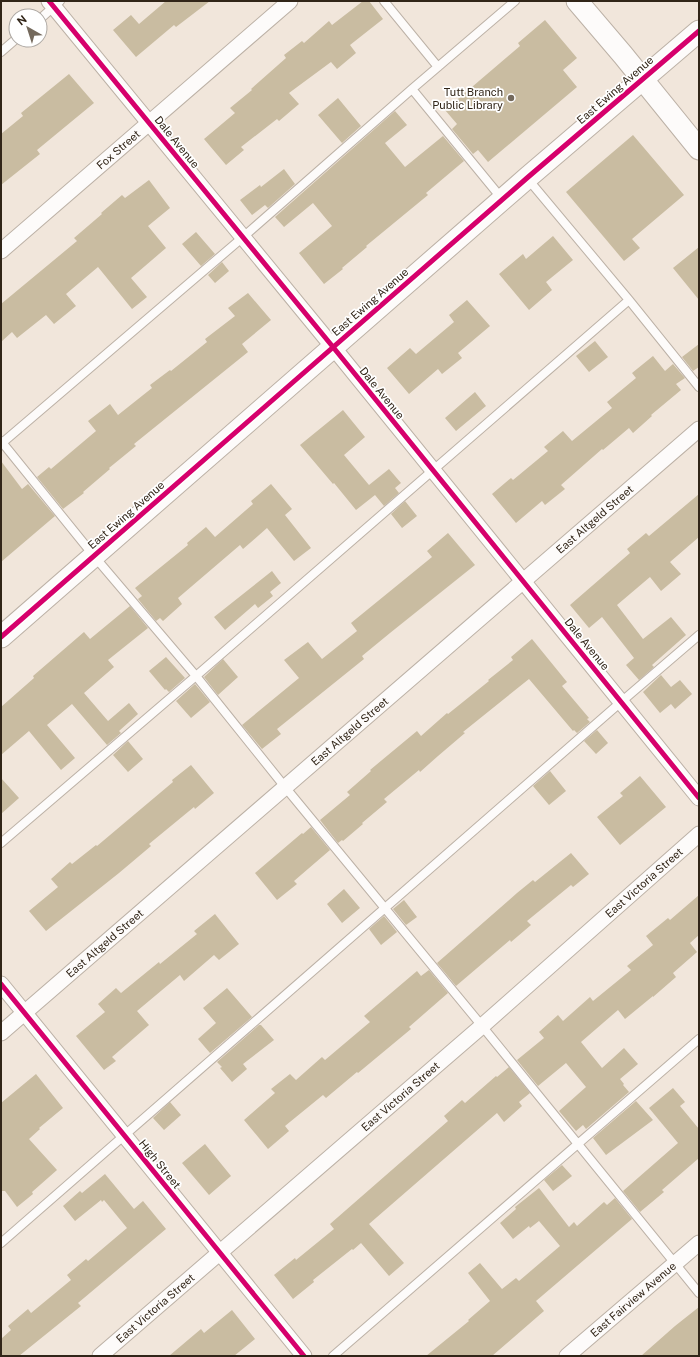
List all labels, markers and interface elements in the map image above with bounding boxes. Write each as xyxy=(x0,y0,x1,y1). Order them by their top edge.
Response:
north arrow xyxy=(8,8,48,48)
text: N xyxy=(15,13,29,28)
street label: East Ewing Avenue xyxy=(575,54,655,126)
place label: Tutt Branch Public Library xyxy=(432,86,503,111)
marker: Tutt Branch Public Library xyxy=(506,93,516,103)
street label: Dale Avenue xyxy=(152,114,202,170)
street label: Fox Street xyxy=(94,128,142,172)
street label: East Ewing Avenue xyxy=(330,266,410,338)
street label: Dale Avenue xyxy=(357,365,407,421)
street label: East Ewing Avenue xyxy=(86,479,166,551)
street label: East Altgeld Street xyxy=(554,483,635,556)
street label: Dale Avenue xyxy=(562,616,612,672)
street label: East Altgeld Street xyxy=(309,695,390,768)
street label: East Victoria Street xyxy=(603,845,685,920)
street label: East Altgeld Street xyxy=(64,907,145,980)
street label: East Victoria Street xyxy=(359,1060,442,1133)
street label: High Street xyxy=(137,1137,183,1191)
street label: East Fairview Avenue xyxy=(588,1260,678,1339)
street label: East Victoria Street xyxy=(114,1271,197,1345)

